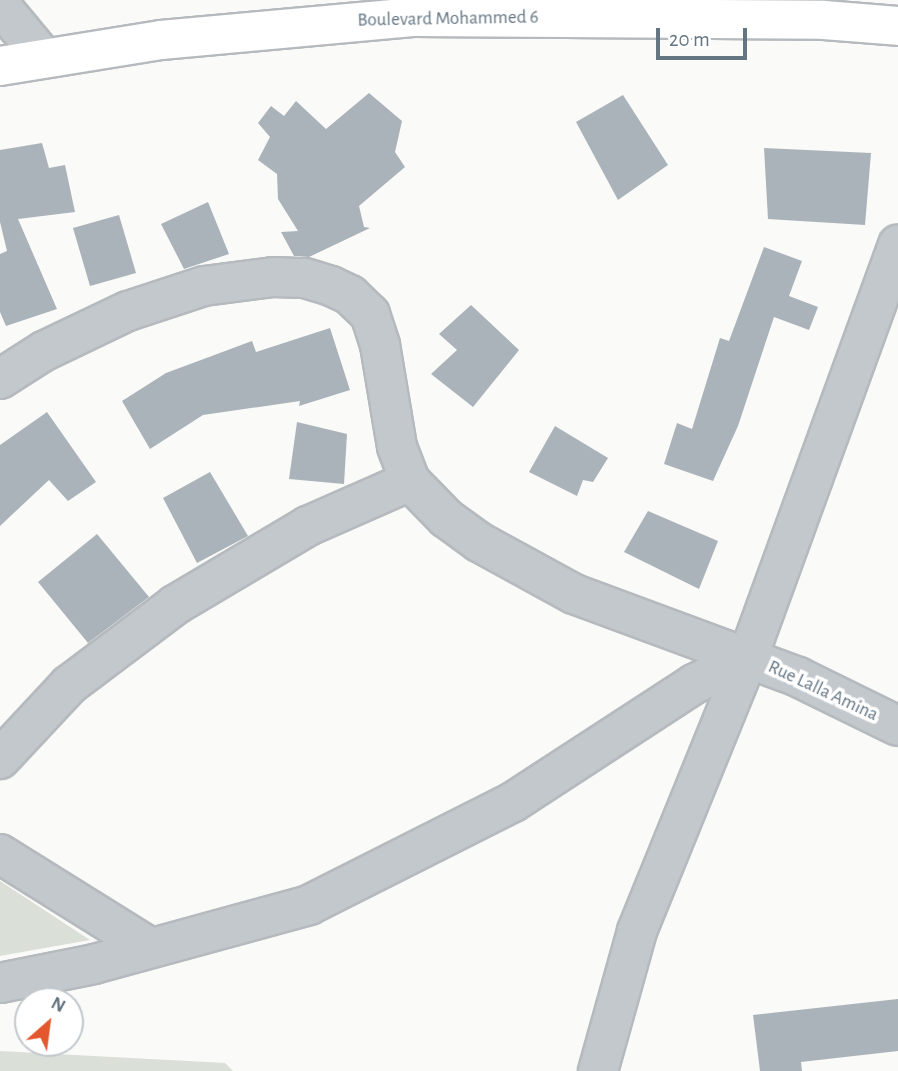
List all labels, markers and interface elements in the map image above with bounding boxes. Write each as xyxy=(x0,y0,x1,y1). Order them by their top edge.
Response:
street label: Boulevard Mohammed 6 xyxy=(357,6,539,32)
scale bar xyxy=(660,14,751,58)
text: 20 m xyxy=(669,29,710,50)
street label: Rue Lalla Amina xyxy=(764,656,882,726)
north arrow xyxy=(14,987,84,1057)
text: N xyxy=(48,993,68,1016)

